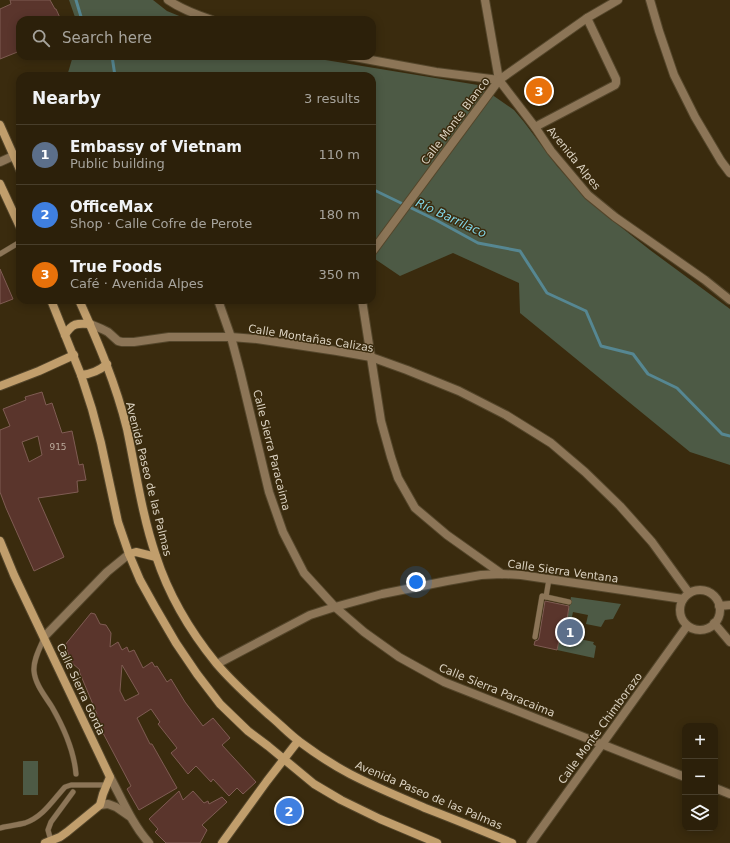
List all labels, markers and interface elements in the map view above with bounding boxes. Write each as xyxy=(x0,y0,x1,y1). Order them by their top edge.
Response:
search box xyxy=(16,16,376,60)
icon: search xyxy=(30,27,52,49)
text: Search here xyxy=(62,29,152,47)
street label: Calle Monte Blanco xyxy=(418,75,493,167)
pin: 3 xyxy=(526,76,552,106)
text: Nearby xyxy=(32,88,101,108)
text: 3 results xyxy=(304,91,360,106)
street label: Avenida Alpes xyxy=(544,124,603,193)
text: Embassy of Vietnam xyxy=(70,138,242,156)
text: 1 xyxy=(40,147,50,162)
text: 110 m xyxy=(318,147,360,162)
text: Public building xyxy=(70,156,165,171)
water label: Río Barrilaco xyxy=(413,196,489,240)
text: OfficeMax xyxy=(70,198,153,216)
text: 2 xyxy=(40,207,50,222)
text: 180 m xyxy=(318,207,360,222)
text: Shop · Calle Cofre de Perote xyxy=(70,216,252,231)
text: True Foods xyxy=(70,258,162,276)
text: 3 xyxy=(40,267,50,282)
text: 350 m xyxy=(318,267,360,282)
text: Café · Avenida Alpes xyxy=(70,276,204,291)
street label: Calle Montañas Calizas xyxy=(247,322,375,355)
street label: Calle Sierra Paracaima xyxy=(250,388,293,512)
street label: Avenida Paseo de las Palmas xyxy=(123,401,174,558)
house number: 915 xyxy=(49,442,67,452)
street label: Calle Sierra Ventana xyxy=(507,557,619,586)
your location xyxy=(406,572,426,592)
pin: 1 xyxy=(557,617,583,647)
street label: Calle Sierra Gorda xyxy=(54,641,108,737)
street label: Calle Sierra Paracaima xyxy=(437,661,557,720)
street label: Calle Monte Chimborazo xyxy=(556,670,645,787)
map controls xyxy=(682,723,718,831)
button: + xyxy=(682,723,718,759)
street label: Avenida Paseo de las Palmas xyxy=(353,759,504,832)
button: − xyxy=(682,759,718,795)
button: layers xyxy=(682,795,718,831)
pin: 2 xyxy=(276,796,302,826)

